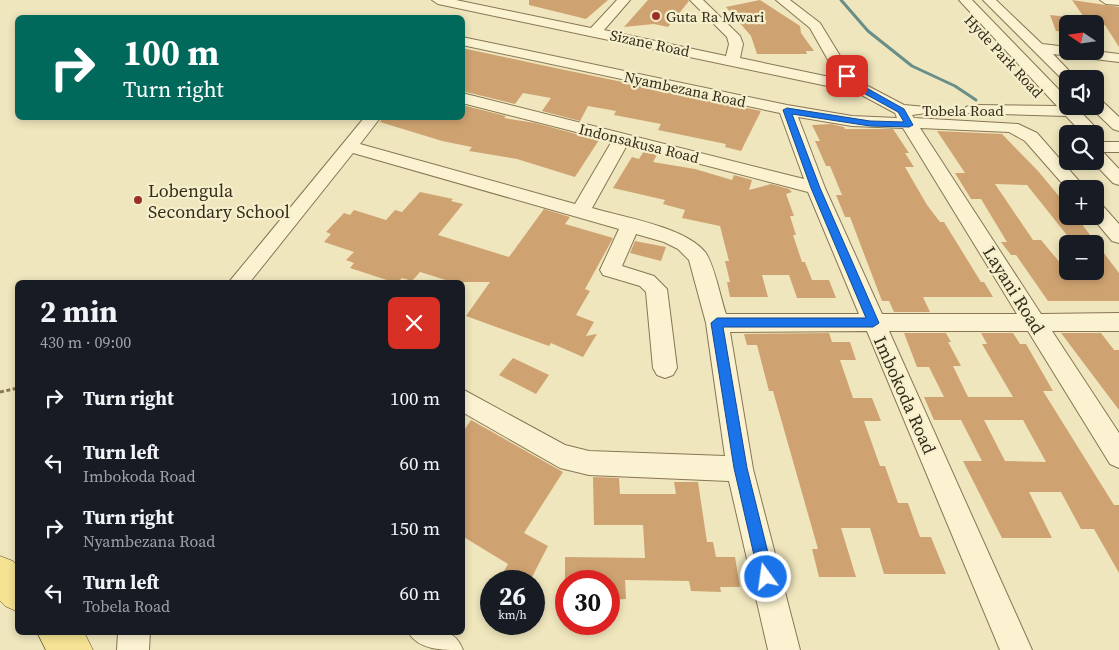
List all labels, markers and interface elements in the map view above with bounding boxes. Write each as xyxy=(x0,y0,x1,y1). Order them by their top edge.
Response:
place label: Guta Ra Mwari xyxy=(666,6,764,27)
marker: Guta Ra Mwari xyxy=(650,10,662,22)
street label: Hyde Park Road xyxy=(960,10,1048,103)
north arrow xyxy=(1059,15,1104,60)
map controls xyxy=(1059,15,1104,280)
street label: Sizane Road xyxy=(608,24,692,62)
text: 100 m xyxy=(123,29,219,77)
icon: right xyxy=(40,35,105,100)
pin xyxy=(826,55,868,97)
icon: arrive xyxy=(833,62,861,90)
street label: Nyambezana Road xyxy=(622,66,748,112)
button: sound xyxy=(1059,70,1104,115)
text: Turn right xyxy=(123,74,224,104)
street label: Tobela Road xyxy=(922,100,1004,121)
street label: Indonsakusa Road xyxy=(577,118,702,168)
button: search xyxy=(1059,125,1104,170)
place label: Lobengula Secondary School xyxy=(148,178,290,224)
button: + xyxy=(1059,180,1104,225)
marker: Lobengula Secondary School xyxy=(132,194,144,206)
button: − xyxy=(1059,235,1104,280)
street label: Layani Road xyxy=(977,241,1051,339)
text: 2 min xyxy=(40,291,118,332)
button: close xyxy=(388,297,440,349)
text: 430 m · 09:00 xyxy=(40,331,131,353)
street label: Imbokoda Road xyxy=(868,332,942,458)
icon: right xyxy=(40,384,68,412)
text: Turn right xyxy=(83,385,174,411)
text: 100 m xyxy=(390,385,440,411)
text: Turn left xyxy=(83,439,159,465)
icon: left xyxy=(40,449,68,477)
text: 60 m xyxy=(399,450,440,476)
text: Imbokoda Road xyxy=(83,465,195,487)
text: Turn right xyxy=(83,504,174,530)
icon: right xyxy=(40,514,68,542)
text: 150 m xyxy=(390,515,440,541)
text: Nyambezana Road xyxy=(83,530,215,552)
position arrow xyxy=(739,550,791,602)
text: Turn left xyxy=(83,569,159,595)
speed limit sign: 30 xyxy=(555,570,620,635)
icon: left xyxy=(40,579,68,607)
text: 26 xyxy=(499,579,526,613)
text: 60 m xyxy=(399,580,440,606)
text: Tobela Road xyxy=(83,595,170,617)
text: km/h xyxy=(498,607,527,623)

